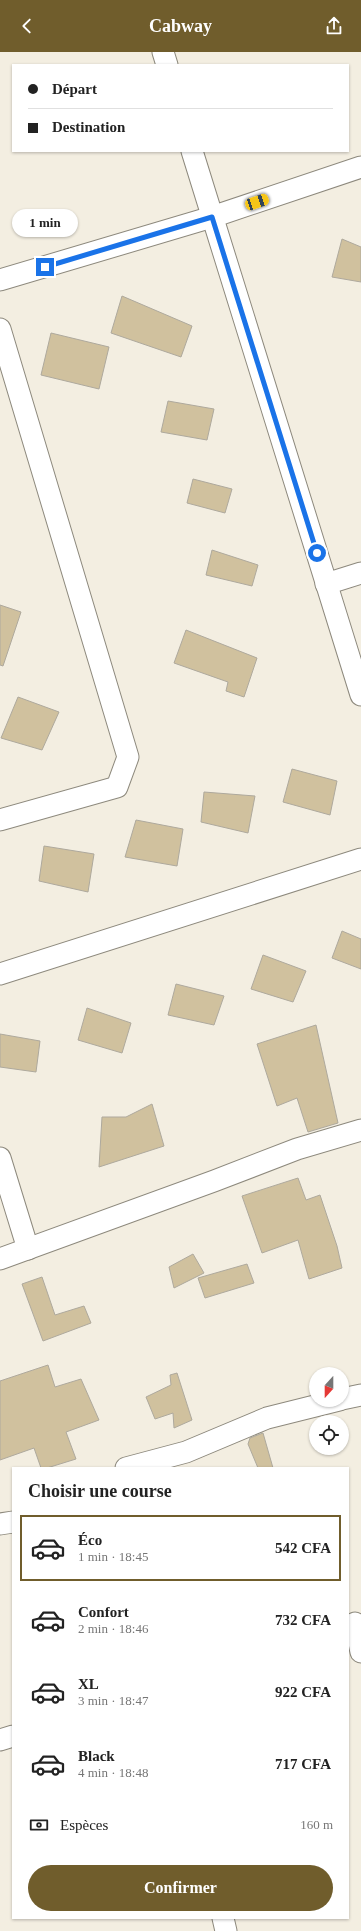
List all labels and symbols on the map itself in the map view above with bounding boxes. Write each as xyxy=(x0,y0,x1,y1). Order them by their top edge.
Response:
car xyxy=(244,192,270,212)
callout: 1 min xyxy=(12,209,78,237)
route end xyxy=(36,258,54,276)
route start xyxy=(308,544,326,562)
north arrow xyxy=(309,1367,349,1407)

